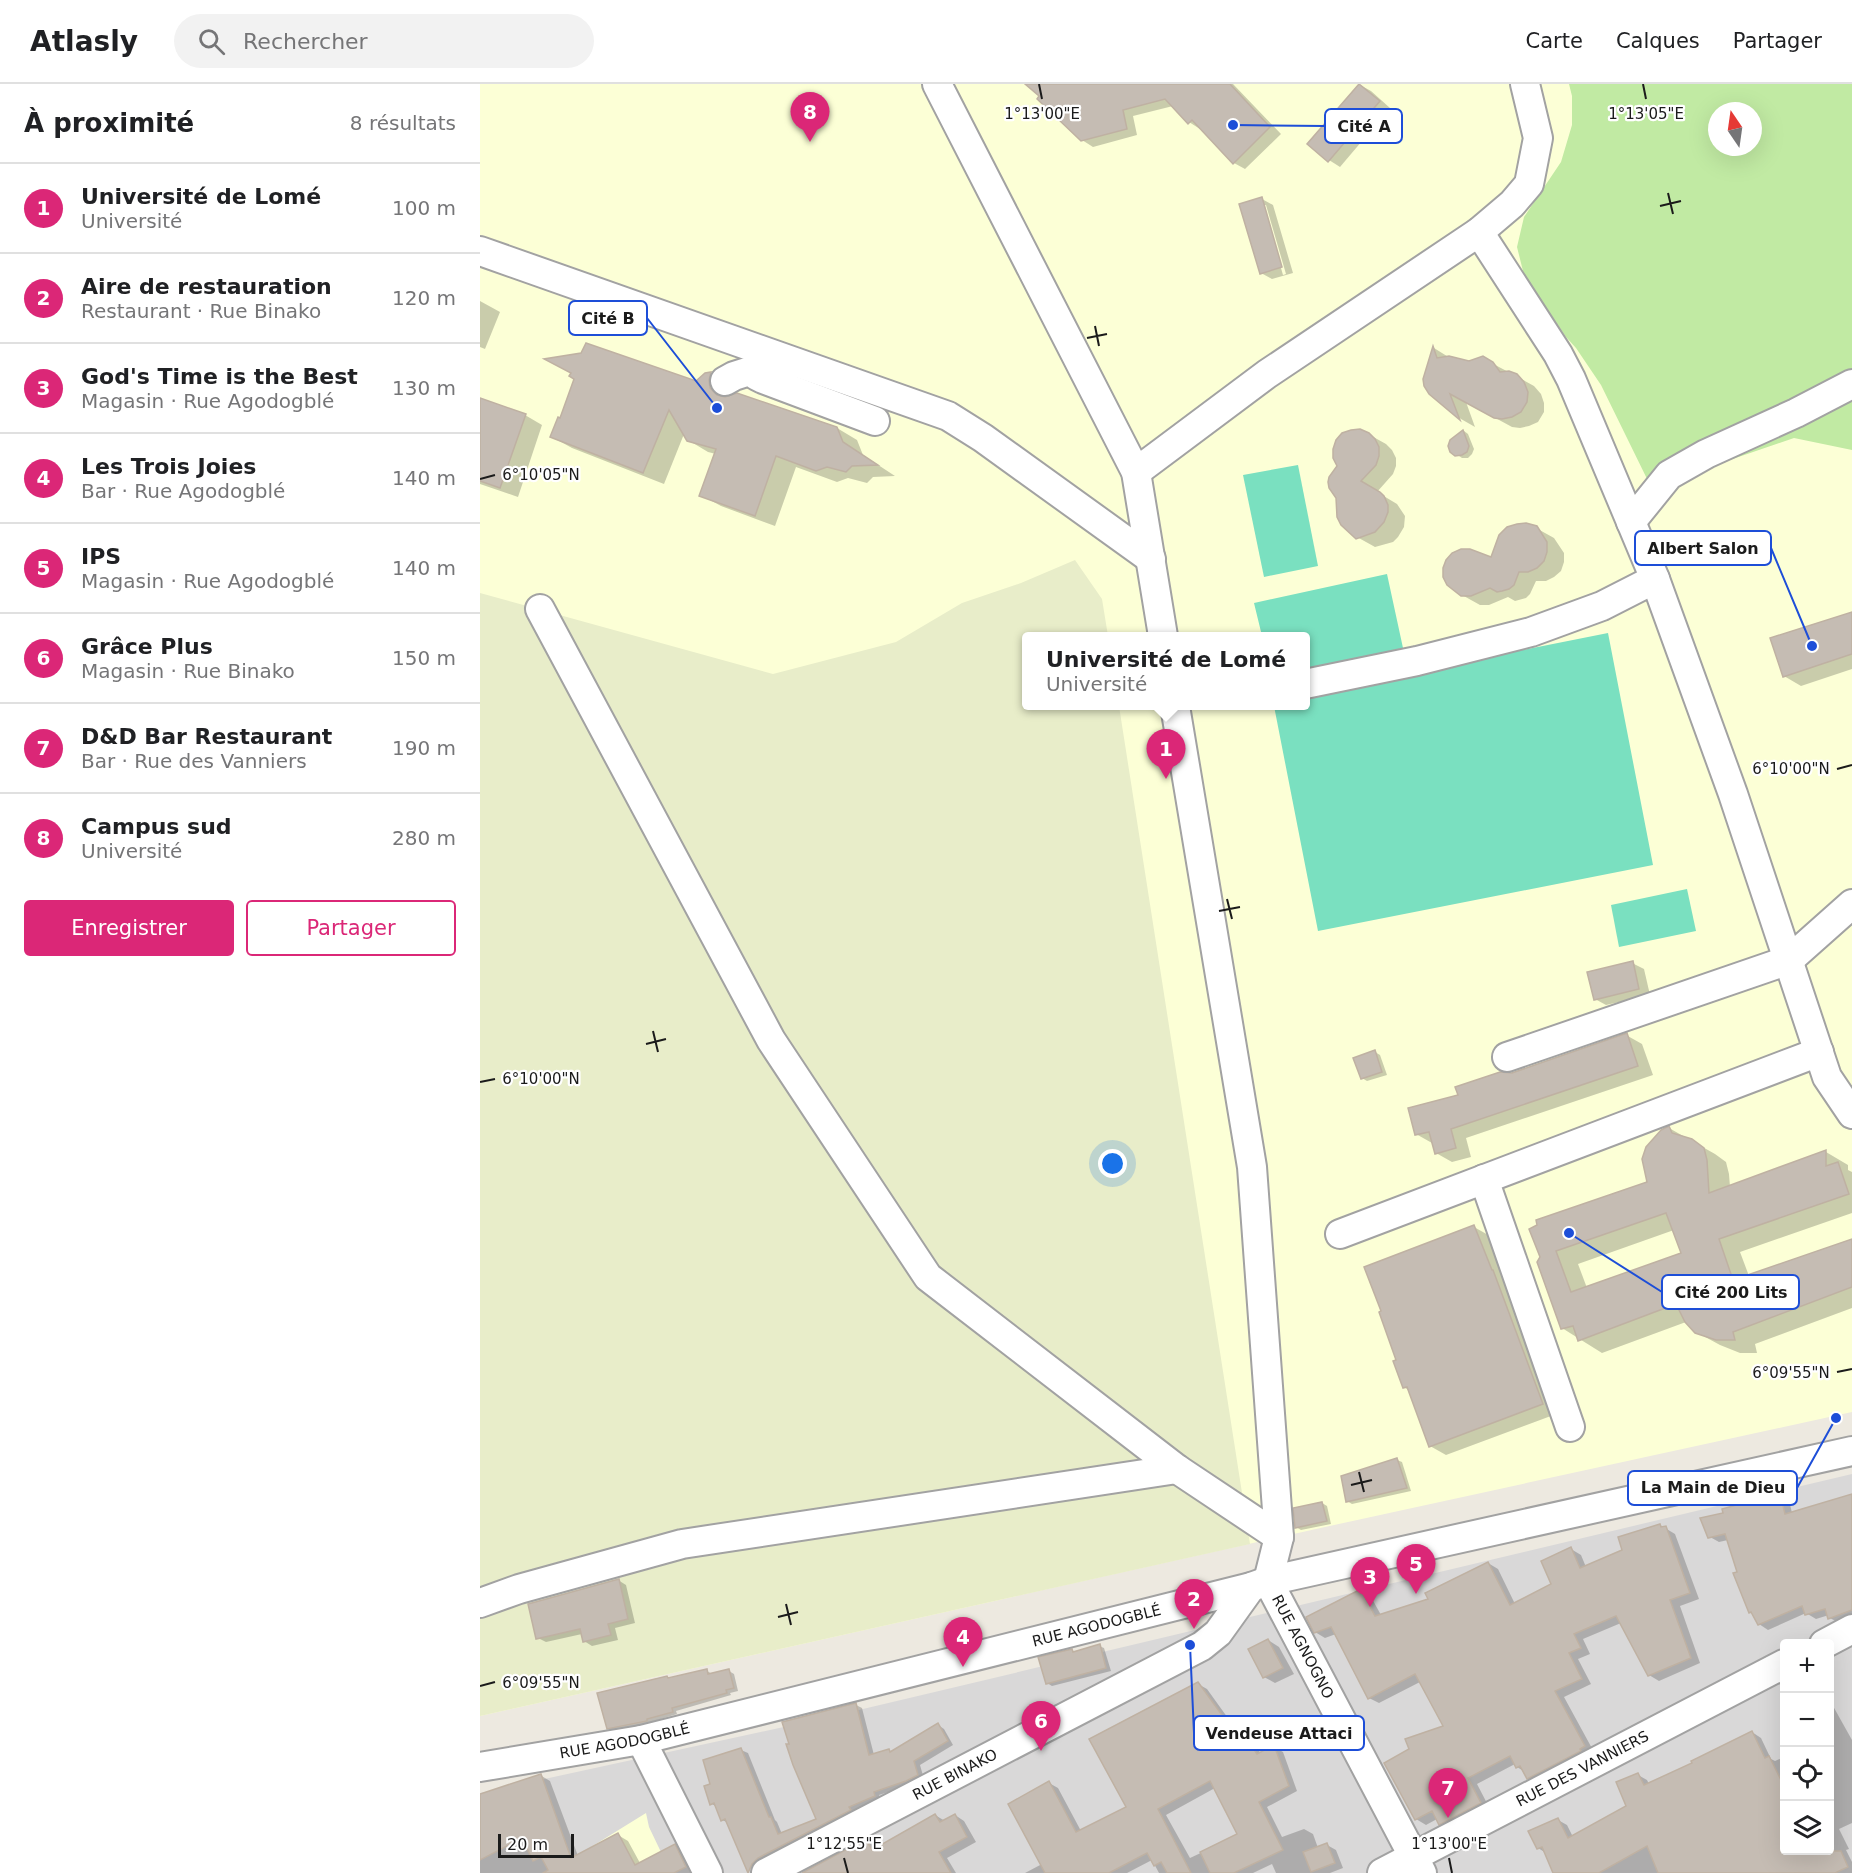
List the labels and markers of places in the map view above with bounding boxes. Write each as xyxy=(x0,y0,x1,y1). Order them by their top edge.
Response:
pin: 8 xyxy=(790,92,830,142)
callout: Cité A xyxy=(1325,109,1402,143)
callout: Cité B xyxy=(569,301,647,335)
callout: Albert Salon xyxy=(1635,531,1771,565)
pin: 1 xyxy=(1146,730,1186,779)
callout: Cité 200 Lits xyxy=(1662,1275,1799,1309)
callout: La Main de Dieu xyxy=(1628,1471,1797,1505)
pin: 5 xyxy=(1396,1544,1436,1594)
pin: 3 xyxy=(1350,1558,1390,1607)
pin: 2 xyxy=(1174,1580,1214,1629)
pin: 4 xyxy=(944,1618,982,1667)
pin: 6 xyxy=(1022,1702,1060,1751)
callout: Vendeuse Attaci xyxy=(1194,1716,1364,1750)
pin: 7 xyxy=(1428,1768,1468,1818)

